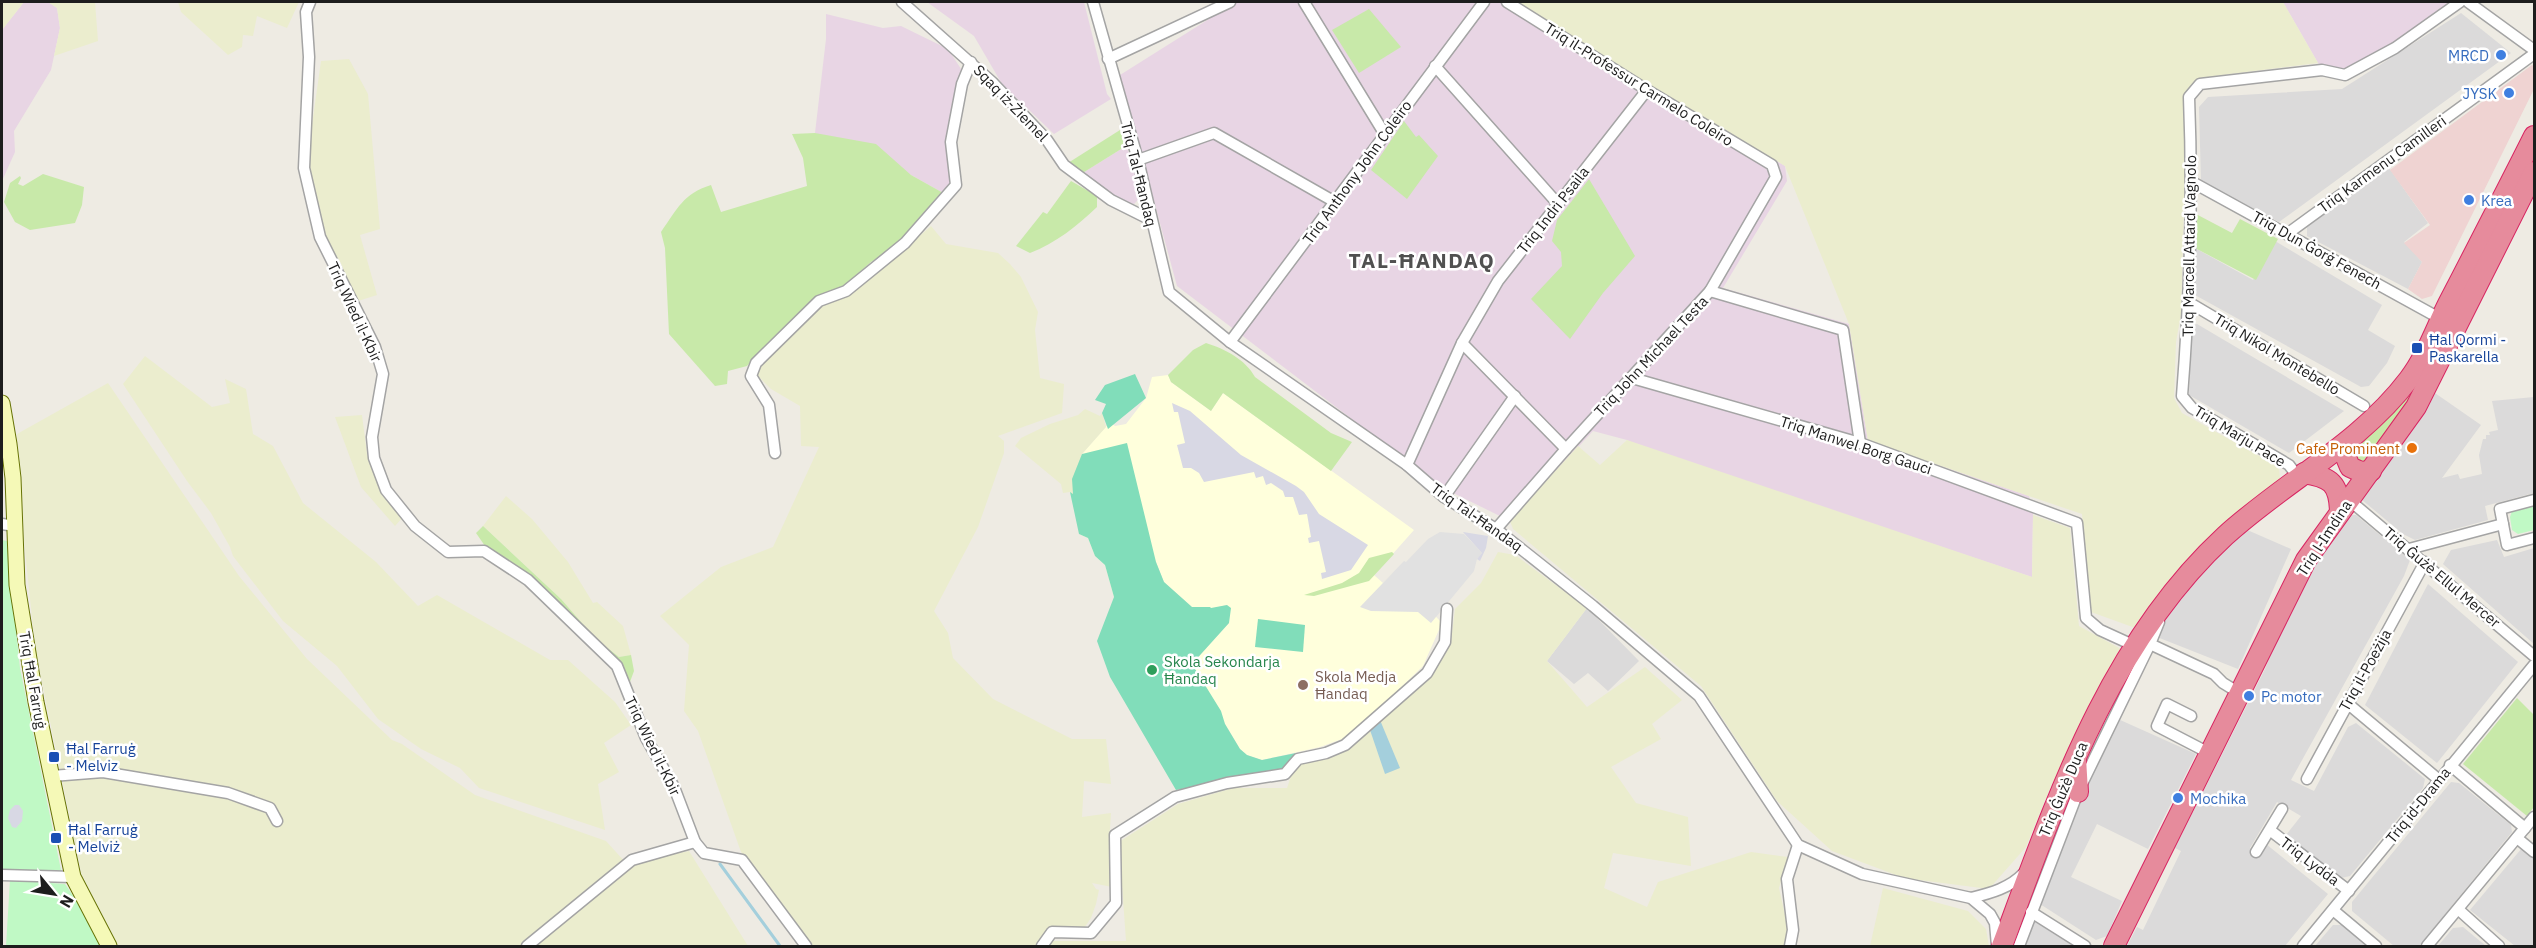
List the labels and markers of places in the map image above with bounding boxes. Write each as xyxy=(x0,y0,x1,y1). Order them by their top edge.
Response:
place label: MRCD xyxy=(2448,46,2489,65)
marker: MRCD xyxy=(2494,48,2508,62)
place label: JYSK xyxy=(2463,84,2497,103)
marker: JYSK xyxy=(2502,86,2516,100)
place label: Krea xyxy=(2481,191,2512,210)
marker: Krea xyxy=(2462,193,2476,207)
place label: Ħal Qormi - Paskarella xyxy=(2429,330,2506,366)
marker: Ħal Qormi - Paskarella xyxy=(2410,341,2424,355)
place label: Cafe Prominent xyxy=(2296,439,2400,458)
marker: Cafe Prominent xyxy=(2405,441,2419,455)
place label: Skola Sekondarja Ħandaq xyxy=(1164,652,1280,688)
marker: Skola Sekondarja Ħandaq xyxy=(1145,663,1159,677)
place label: Skola Medja Ħandaq xyxy=(1315,667,1396,703)
marker: Skola Medja Ħandaq xyxy=(1296,678,1310,692)
place label: Pc motor xyxy=(2261,687,2322,706)
marker: Pc motor xyxy=(2242,689,2256,703)
place label: Ħal Farruġ - Melviz xyxy=(66,739,136,775)
marker: Ħal Farruġ - Melviz xyxy=(47,750,61,764)
place label: Mochika xyxy=(2190,789,2246,808)
marker: Mochika xyxy=(2171,791,2185,805)
place label: Ħal Farruġ - Melviż xyxy=(68,820,138,856)
marker: Ħal Farruġ - Melviż xyxy=(49,831,63,845)

